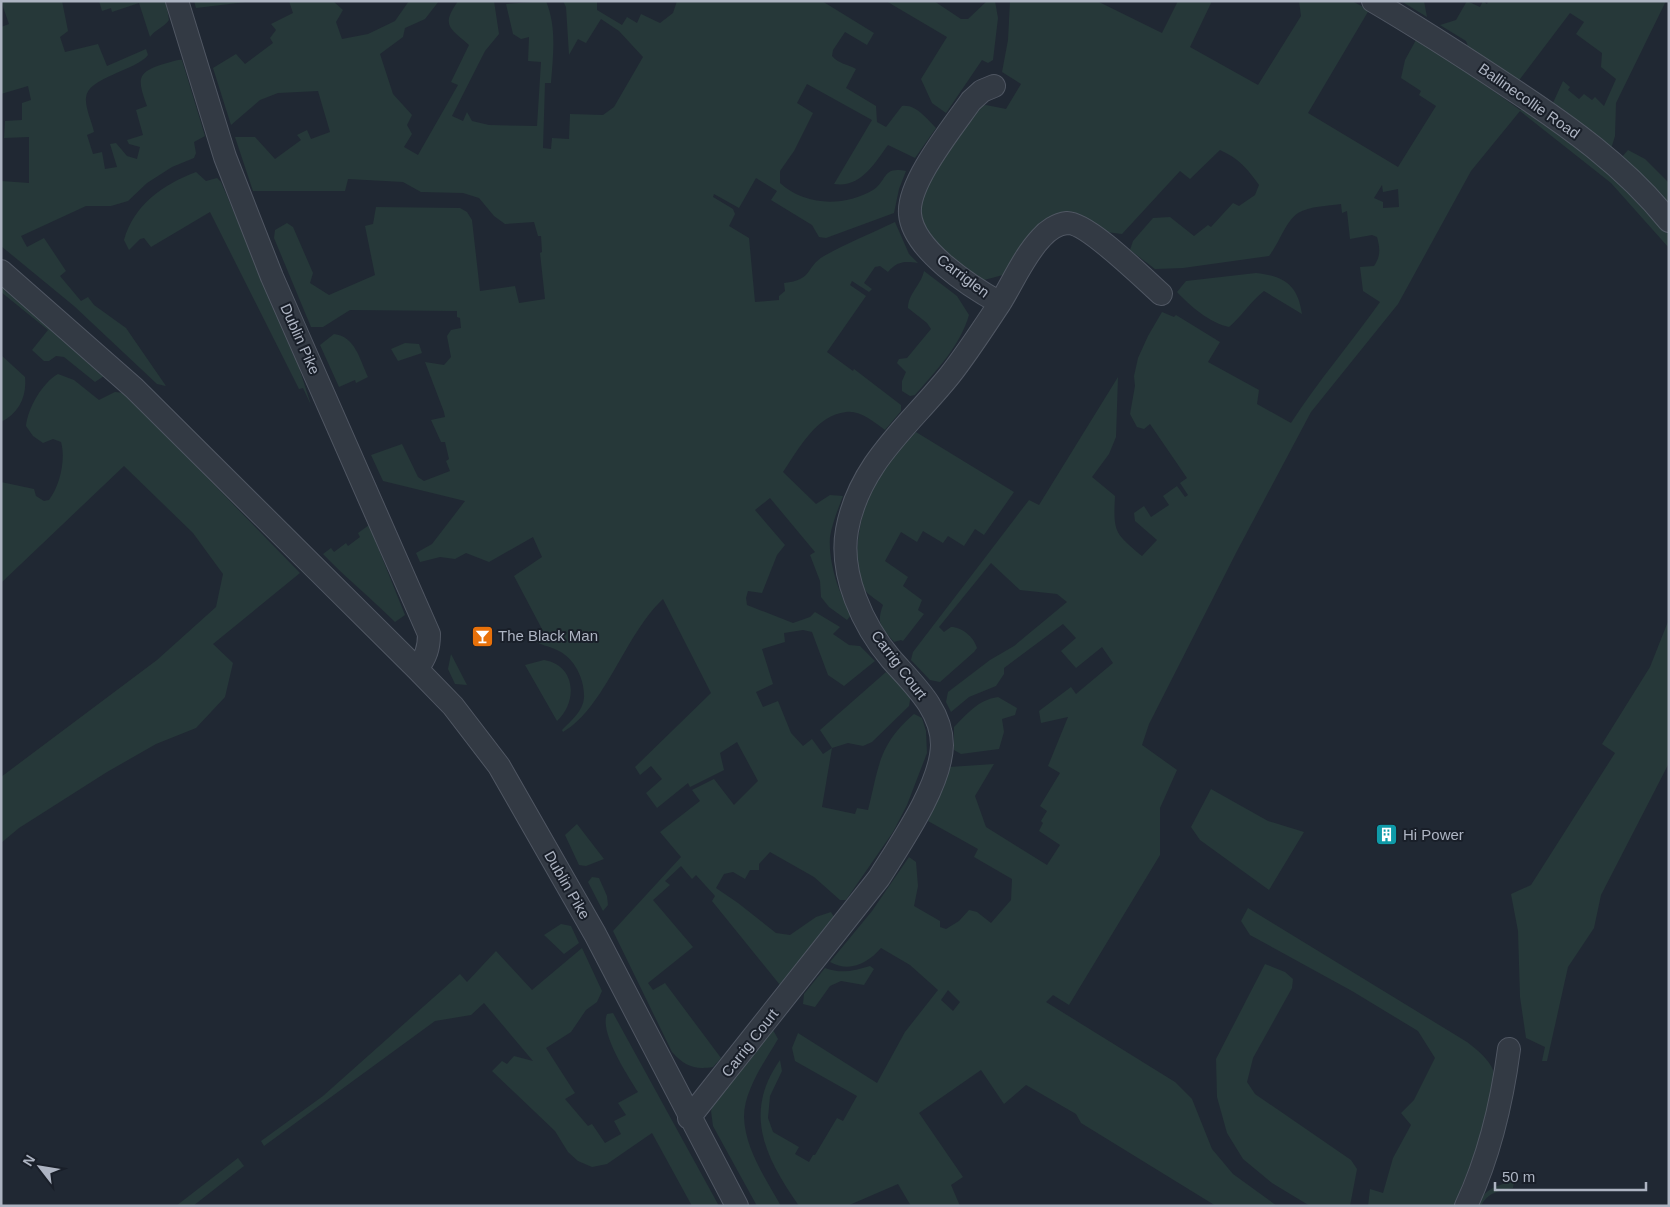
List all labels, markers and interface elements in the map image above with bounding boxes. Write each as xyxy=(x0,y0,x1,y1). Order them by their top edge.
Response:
street label: Ballinecollie Road xyxy=(1476,59,1583,142)
street label: Carriglen xyxy=(934,250,993,301)
street label: Dublin Pike xyxy=(277,301,324,377)
bar icon: The Black Man xyxy=(470,624,494,648)
place label: The Black Man xyxy=(498,627,598,644)
street label: Carrig Court xyxy=(868,627,931,703)
building icon: Hi Power xyxy=(1375,823,1399,847)
place label: Hi Power xyxy=(1403,826,1464,843)
street label: Dublin Pike xyxy=(541,848,594,922)
street label: Carrig Court xyxy=(718,1005,782,1080)
north arrow xyxy=(15,1142,65,1192)
text: N xyxy=(19,1152,38,1169)
scale bar xyxy=(1495,1160,1646,1192)
text: 50 m xyxy=(1502,1168,1535,1185)

